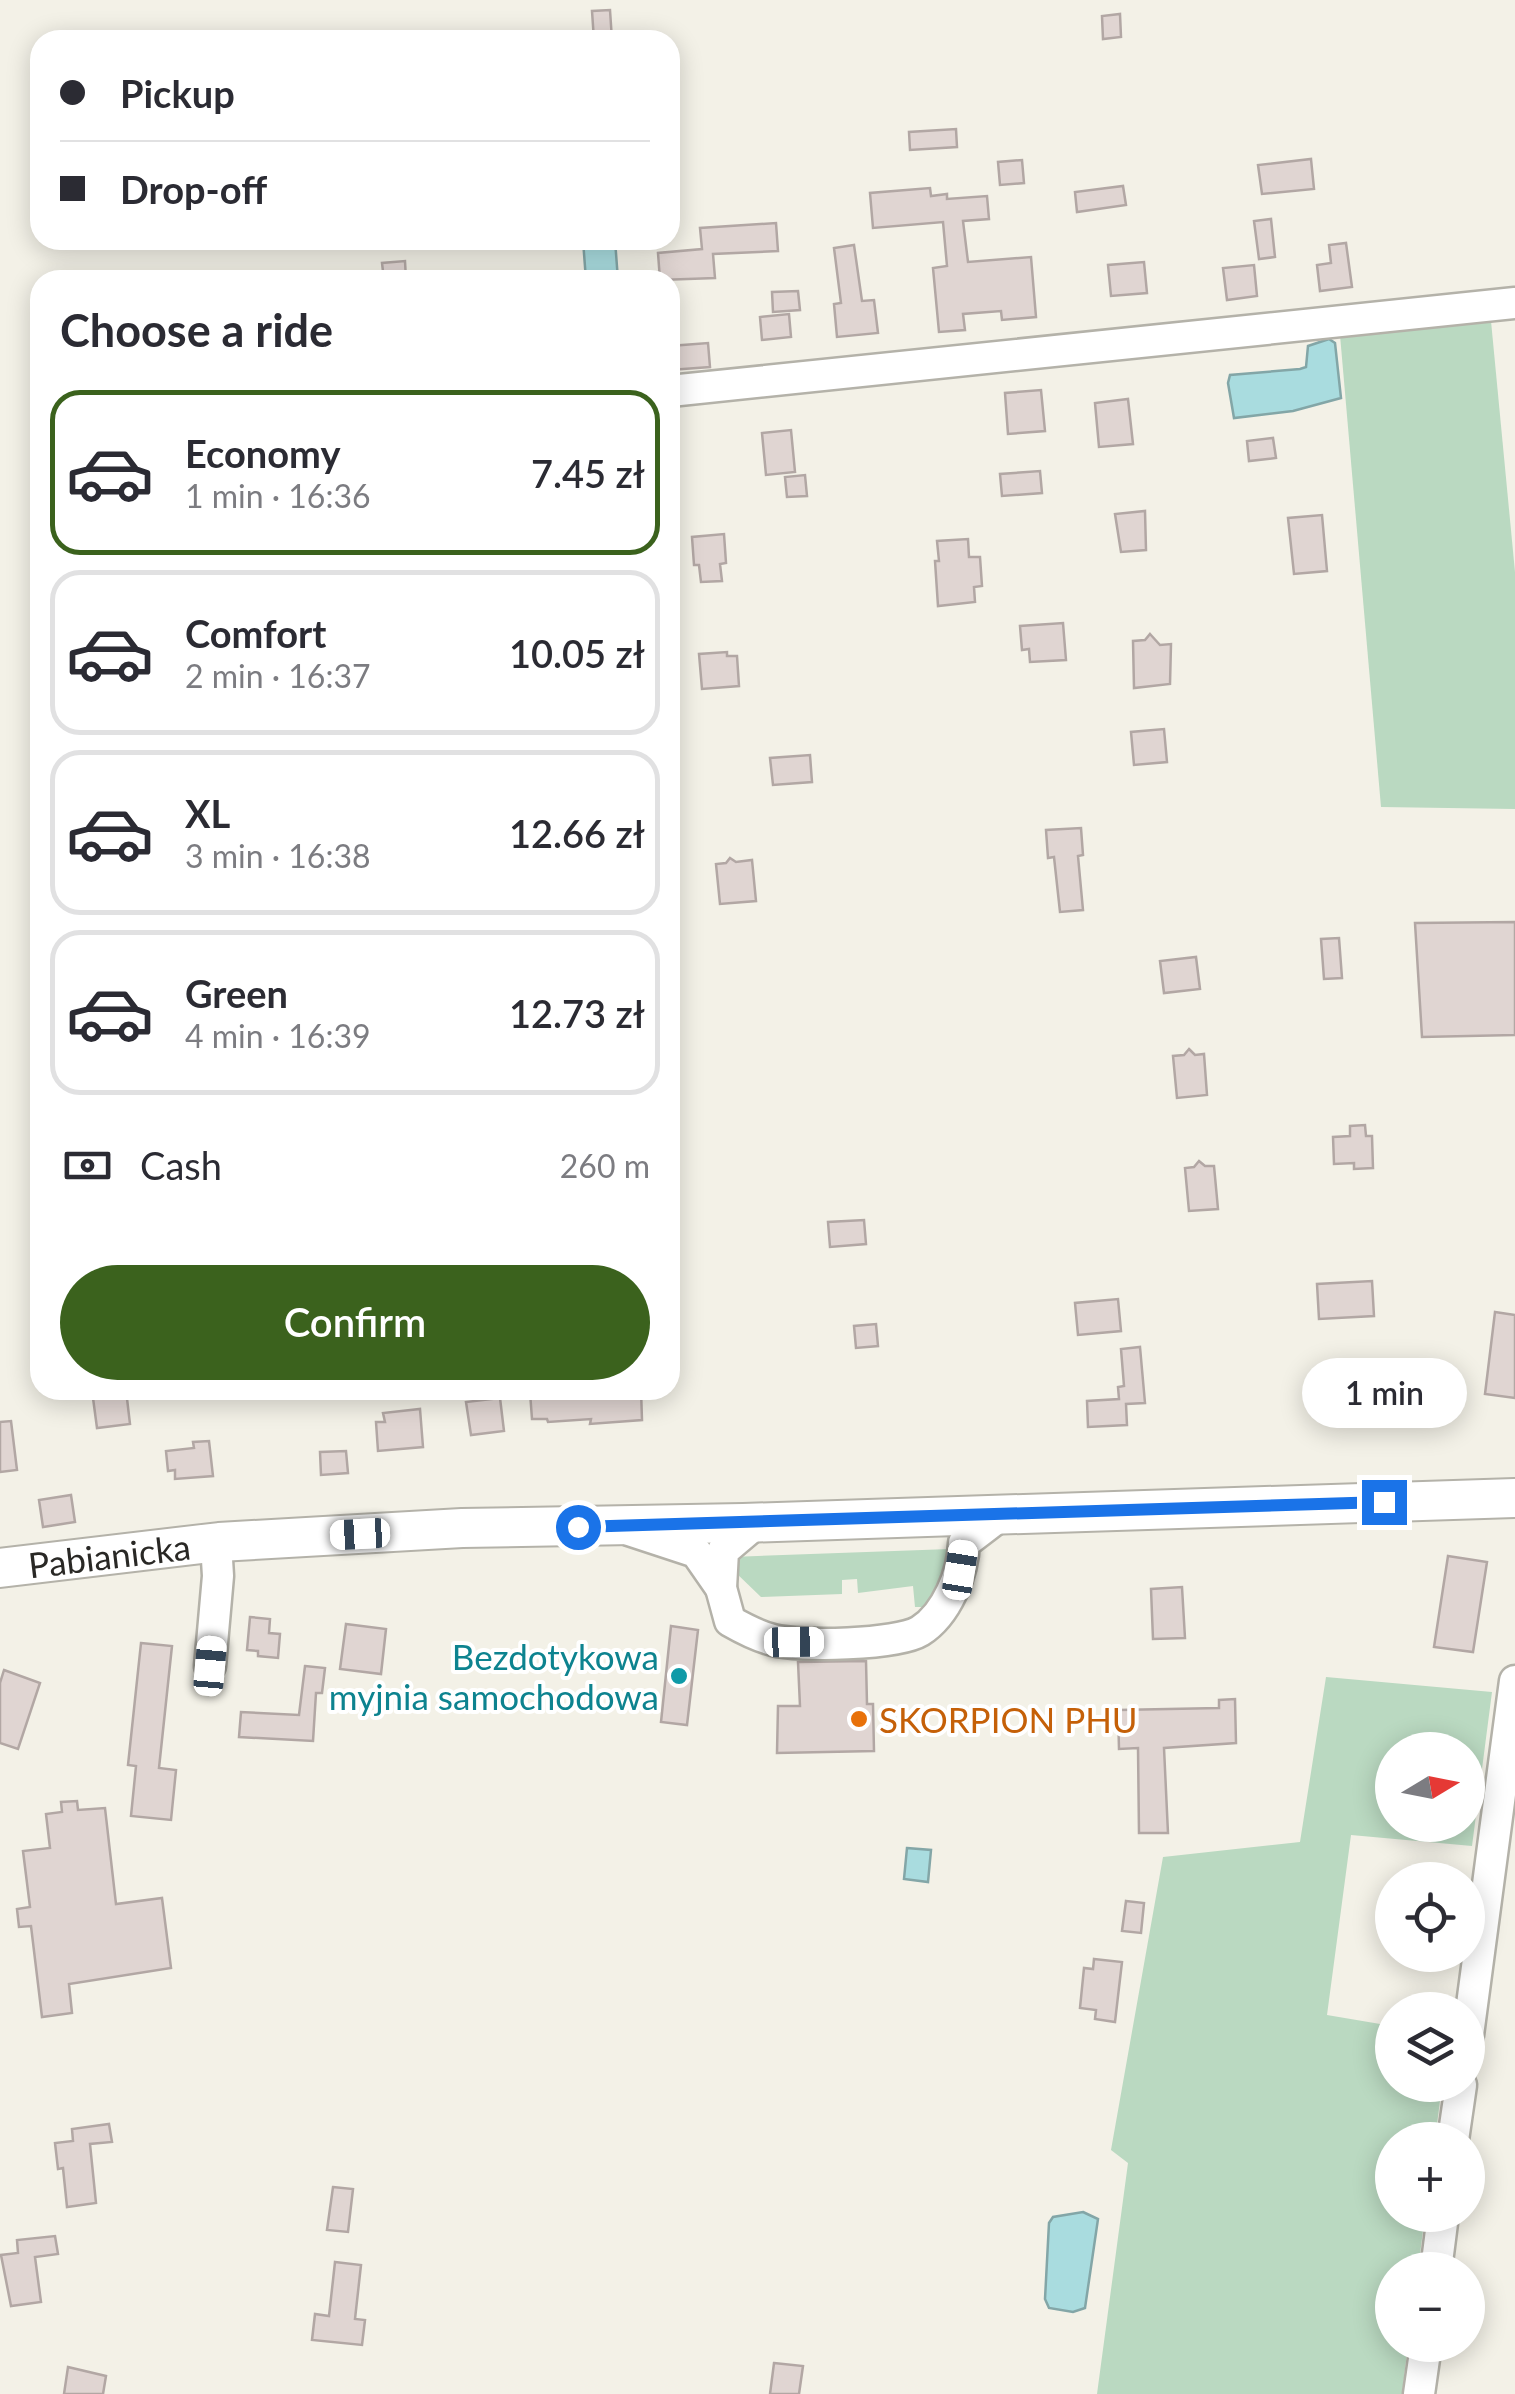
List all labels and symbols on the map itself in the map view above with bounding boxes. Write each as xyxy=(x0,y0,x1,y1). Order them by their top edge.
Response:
callout: 1 min xyxy=(1302,1357,1466,1427)
route end xyxy=(1362,1480,1407,1525)
route start xyxy=(556,1505,601,1550)
car xyxy=(329,1517,391,1551)
street label: Pabianicka xyxy=(26,1525,193,1586)
car xyxy=(940,1538,980,1602)
car xyxy=(764,1626,824,1658)
car xyxy=(192,1635,228,1697)
place label: Bezdotykowa myjnia samochodowa xyxy=(329,1635,659,1717)
marker: Bezdotykowa myjnia samochodowa xyxy=(668,1665,690,1687)
place label: SKORPION PHU xyxy=(879,1698,1138,1740)
marker: SKORPION PHU xyxy=(848,1708,870,1730)
north arrow xyxy=(1375,1732,1485,1842)

